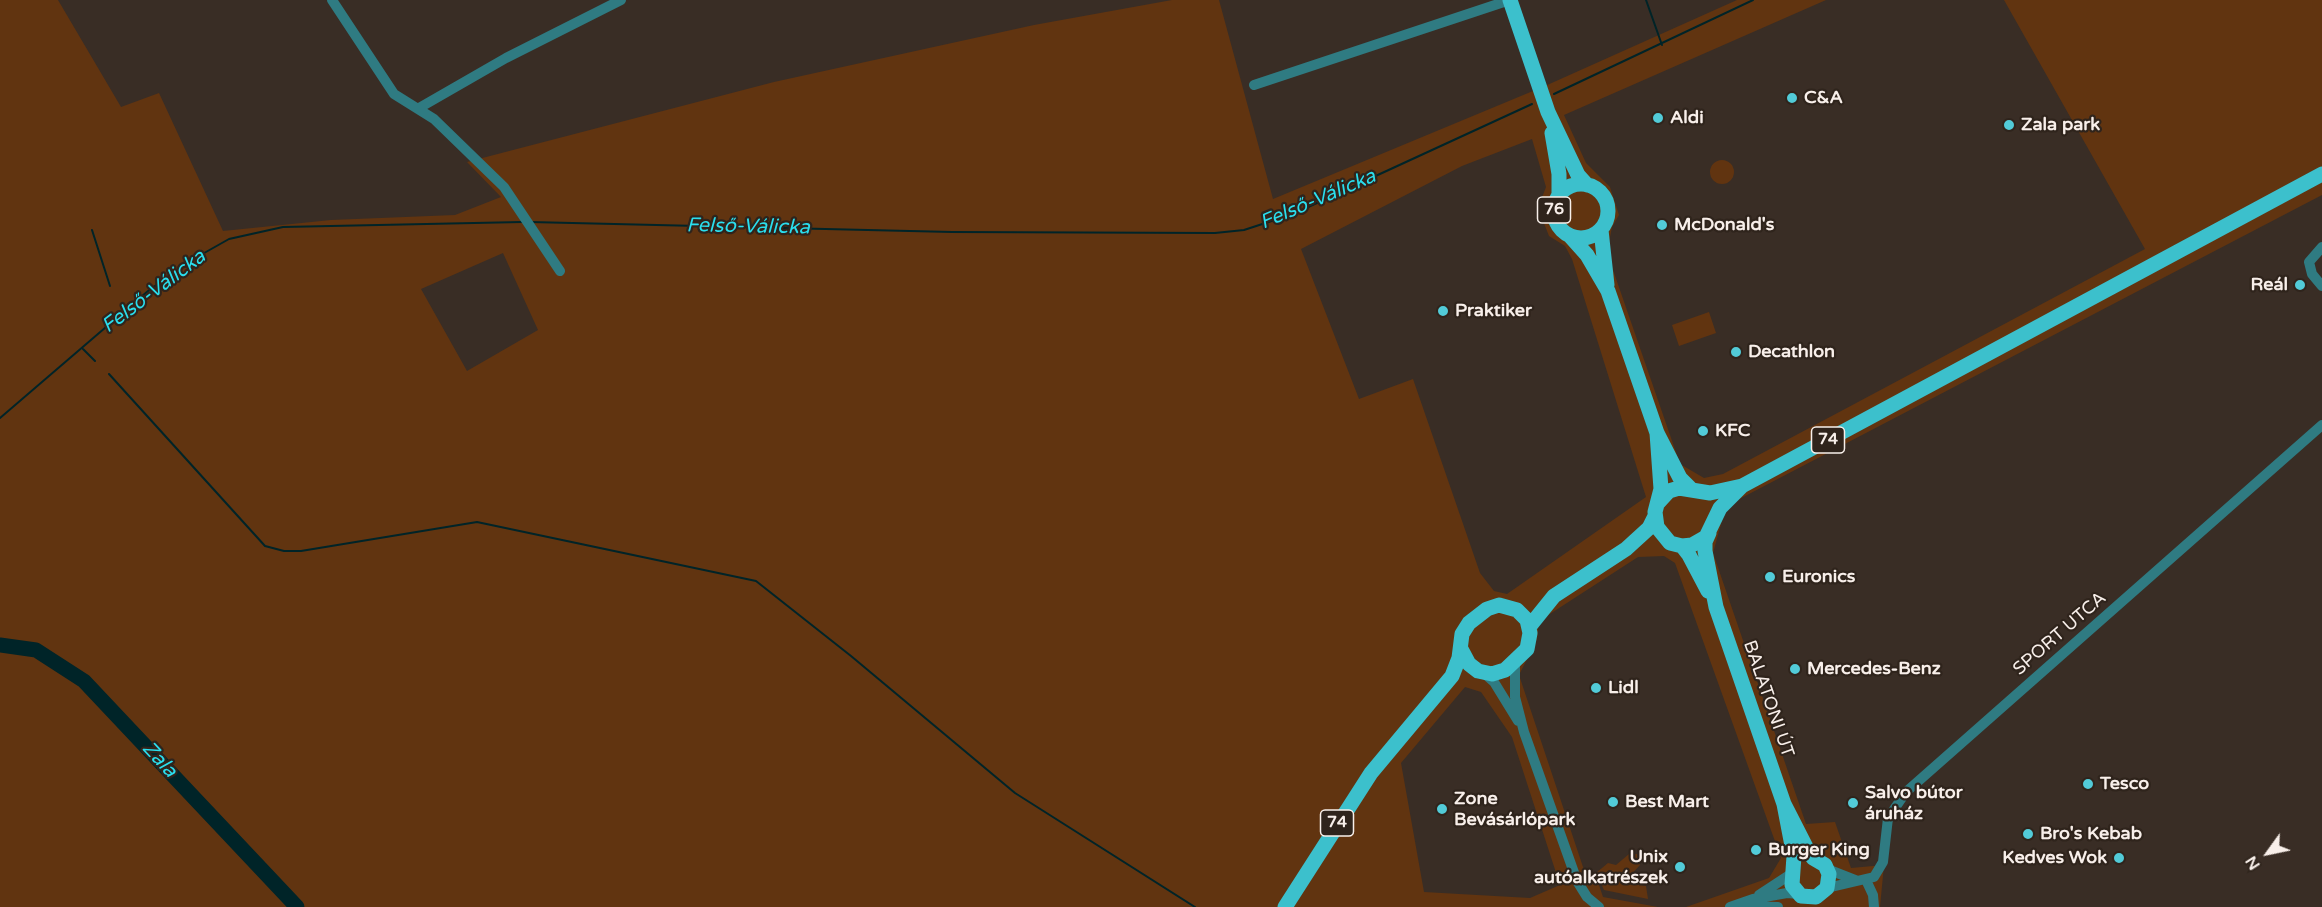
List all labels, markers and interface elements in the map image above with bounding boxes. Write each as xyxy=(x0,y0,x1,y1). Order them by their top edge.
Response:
place label: C&A xyxy=(1804,87,1843,109)
marker: C&A xyxy=(1785,91,1799,105)
place label: Aldi xyxy=(1670,107,1704,129)
marker: Aldi xyxy=(1651,111,1665,125)
place label: Zala park xyxy=(2021,114,2100,136)
marker: Zala park xyxy=(2002,118,2016,132)
water label: Felső-Válicka xyxy=(1256,165,1380,235)
road number: 76 xyxy=(1538,197,1570,223)
water label: Felső-Válicka xyxy=(686,214,810,240)
place label: McDonald's xyxy=(1674,214,1774,236)
marker: McDonald's xyxy=(1655,218,1669,232)
water label: Felső-Válicka xyxy=(97,245,211,339)
place label: Reál xyxy=(2250,274,2288,296)
marker: Reál xyxy=(2293,278,2307,292)
place label: Praktiker xyxy=(1455,300,1532,322)
marker: Praktiker xyxy=(1436,304,1450,318)
place label: Decathlon xyxy=(1748,341,1835,363)
marker: Decathlon xyxy=(1729,345,1743,359)
place label: KFC xyxy=(1715,420,1750,442)
marker: KFC xyxy=(1696,424,1710,438)
road number: 74 xyxy=(1812,427,1844,453)
place label: Euronics xyxy=(1782,566,1855,588)
marker: Euronics xyxy=(1763,570,1777,584)
street label: SPORT UTCA xyxy=(2009,588,2111,680)
street label: BALATONI ÚT xyxy=(1738,638,1798,760)
place label: Mercedes-Benz xyxy=(1807,658,1941,680)
marker: Mercedes-Benz xyxy=(1788,662,1802,676)
place label: Lidl xyxy=(1608,677,1639,699)
marker: Lidl xyxy=(1589,681,1603,695)
water label: Zala xyxy=(137,737,181,783)
place label: Tesco xyxy=(2100,773,2149,795)
marker: Tesco xyxy=(2081,777,2095,791)
place label: Salvo bútor áruház xyxy=(1865,782,1963,824)
place label: Zone Bevásárlópark xyxy=(1454,788,1575,830)
place label: Best Mart xyxy=(1625,791,1709,813)
marker: Best Mart xyxy=(1606,795,1620,809)
marker: Salvo bútor áruház xyxy=(1846,796,1860,810)
marker: Zone Bevásárlópark xyxy=(1435,802,1449,816)
road number: 74 xyxy=(1320,810,1354,836)
place label: Bro's Kebab xyxy=(2040,823,2142,845)
north arrow xyxy=(2238,823,2298,883)
marker: Bro's Kebab xyxy=(2021,827,2035,841)
place label: Burger King xyxy=(1768,839,1870,861)
marker: Burger King xyxy=(1749,843,1763,857)
place label: Unix autóalkatrészek xyxy=(1534,846,1668,888)
place label: Kedves Wok xyxy=(2002,847,2107,869)
marker: Kedves Wok xyxy=(2112,851,2126,865)
text: N xyxy=(2241,852,2265,874)
marker: Unix autóalkatrészek xyxy=(1673,860,1687,874)

